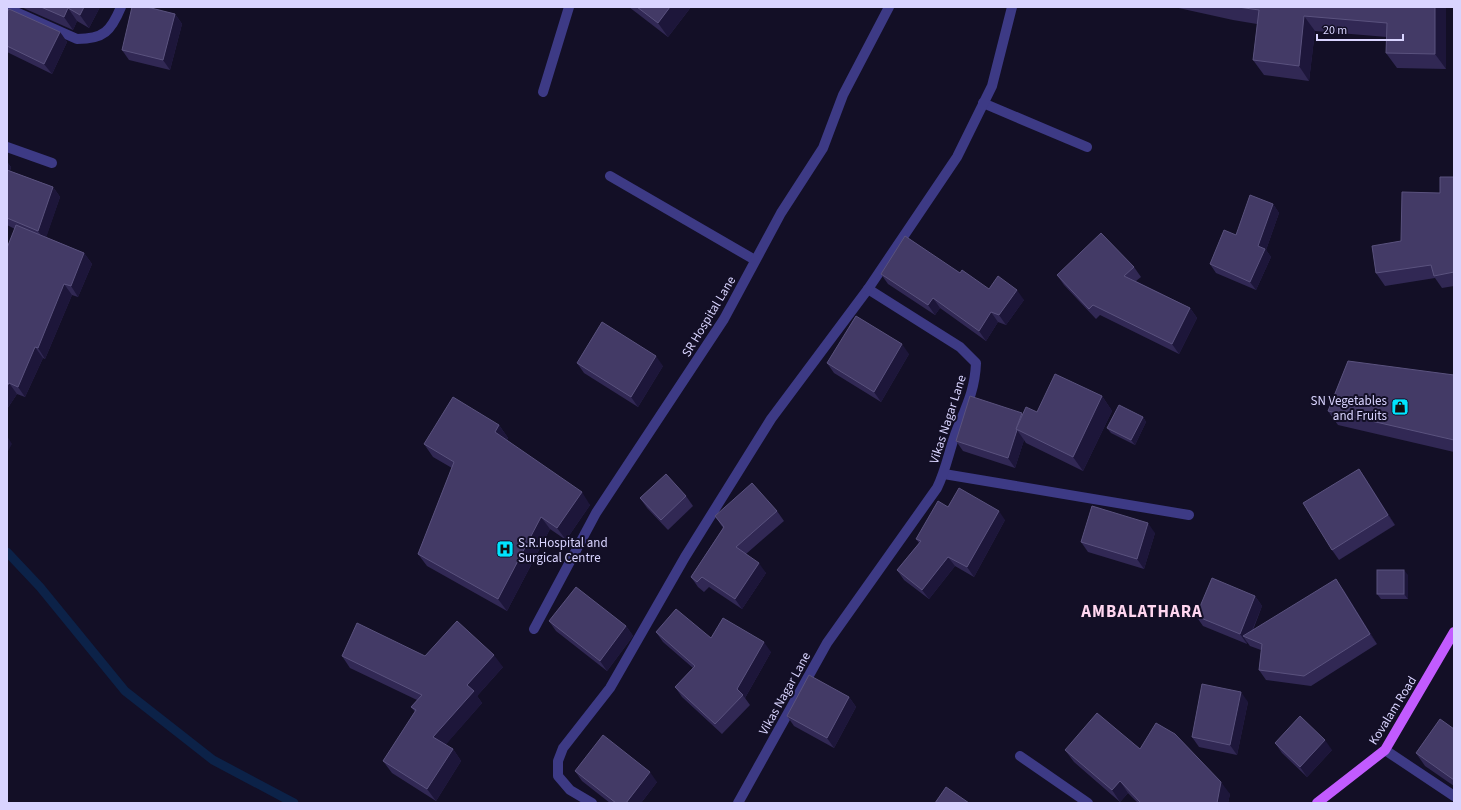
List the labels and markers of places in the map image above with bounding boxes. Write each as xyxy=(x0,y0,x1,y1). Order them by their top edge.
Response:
place label: SN Vegetables and Fruits xyxy=(1310,392,1388,425)
shop icon: SN Vegetables and Fruits xyxy=(1390,397,1410,417)
place label: S.R.Hospital and Surgical Centre xyxy=(518,534,608,567)
hospital icon: S.R.Hospital and Surgical Centre xyxy=(495,539,515,559)

